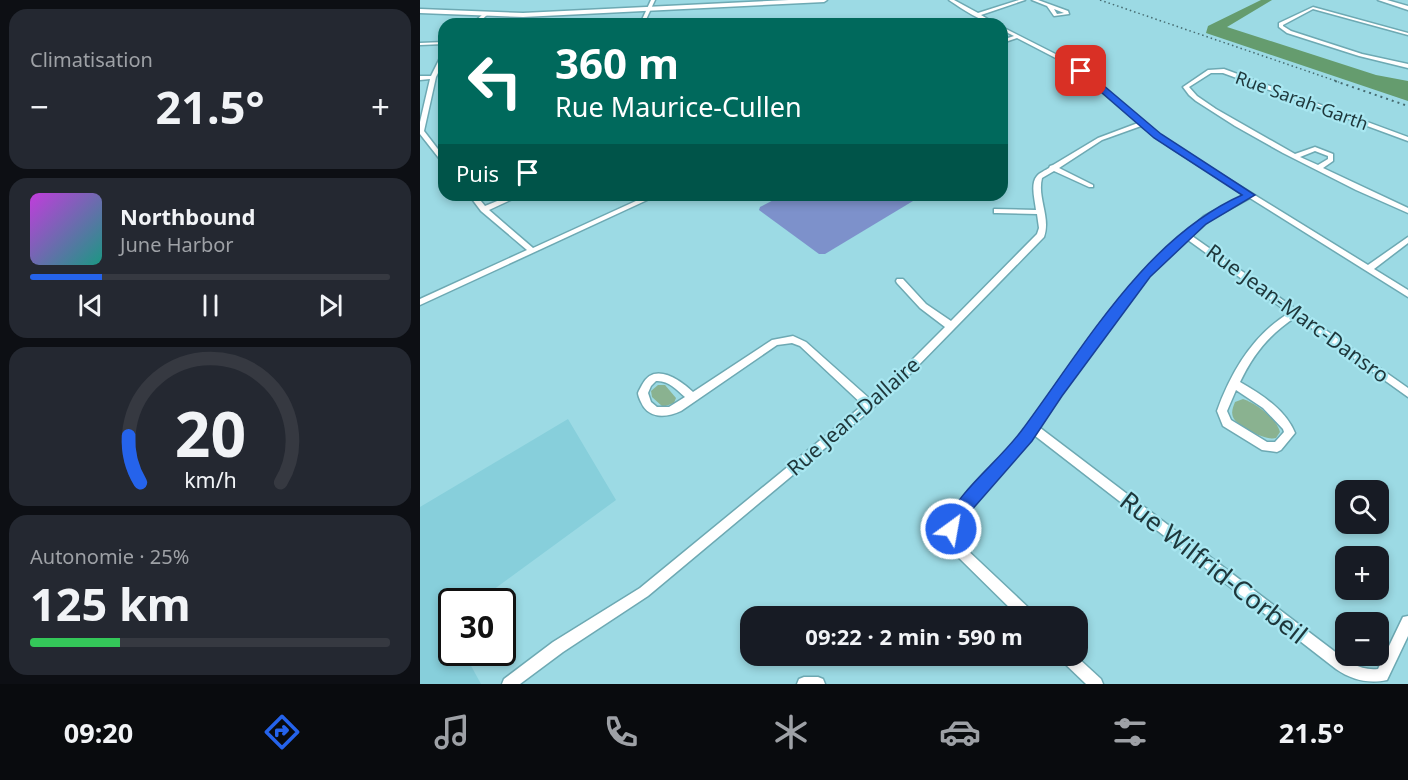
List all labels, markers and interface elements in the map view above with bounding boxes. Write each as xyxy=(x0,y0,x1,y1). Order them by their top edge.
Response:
text: 360 m xyxy=(555,34,679,91)
icon: left xyxy=(456,42,534,120)
pin xyxy=(1055,45,1106,96)
text: Climatisation xyxy=(30,46,153,73)
icon: arrive xyxy=(1064,54,1097,87)
street label: Rue Sarah-Garth xyxy=(1232,65,1372,135)
text: 21.5° xyxy=(156,76,264,137)
text: − xyxy=(30,84,49,129)
text: + xyxy=(371,84,390,129)
text: Rue Maurice-Cullen xyxy=(555,88,802,125)
icon: arrive xyxy=(511,156,544,189)
text: Puis xyxy=(456,158,499,188)
text: Northbound xyxy=(120,201,255,231)
text: June Harbor xyxy=(120,231,234,258)
street label: Rue Jean-Marc-Dansro xyxy=(1201,237,1395,389)
icon: previous xyxy=(74,289,107,322)
icon: pause xyxy=(194,289,227,322)
icon: next xyxy=(314,289,347,322)
street label: Rue Jean-Dallaire xyxy=(781,350,925,482)
text: 20 xyxy=(174,391,246,476)
text: km/h xyxy=(184,466,236,495)
map controls xyxy=(1335,480,1389,666)
button: search xyxy=(1335,480,1389,534)
street label: Rue Wilfrid-Corbeil xyxy=(1113,482,1315,652)
position arrow xyxy=(919,497,983,561)
text: Autonomie · 25% xyxy=(30,543,189,570)
button: + xyxy=(1335,546,1389,600)
text: 125 km xyxy=(30,573,191,634)
speed limit sign: 30 xyxy=(438,588,516,666)
button: − xyxy=(1335,612,1389,666)
text: 09:22 · 2 min · 590 m xyxy=(805,621,1023,651)
icon: directions xyxy=(261,711,303,753)
icon: music xyxy=(431,711,473,753)
icon: phone xyxy=(600,711,642,753)
icon: climate xyxy=(770,711,812,753)
icon: car xyxy=(939,711,981,753)
icon: filters xyxy=(1109,711,1151,753)
text: 09:20 xyxy=(64,714,133,751)
text: 21.5° xyxy=(1279,714,1344,751)

